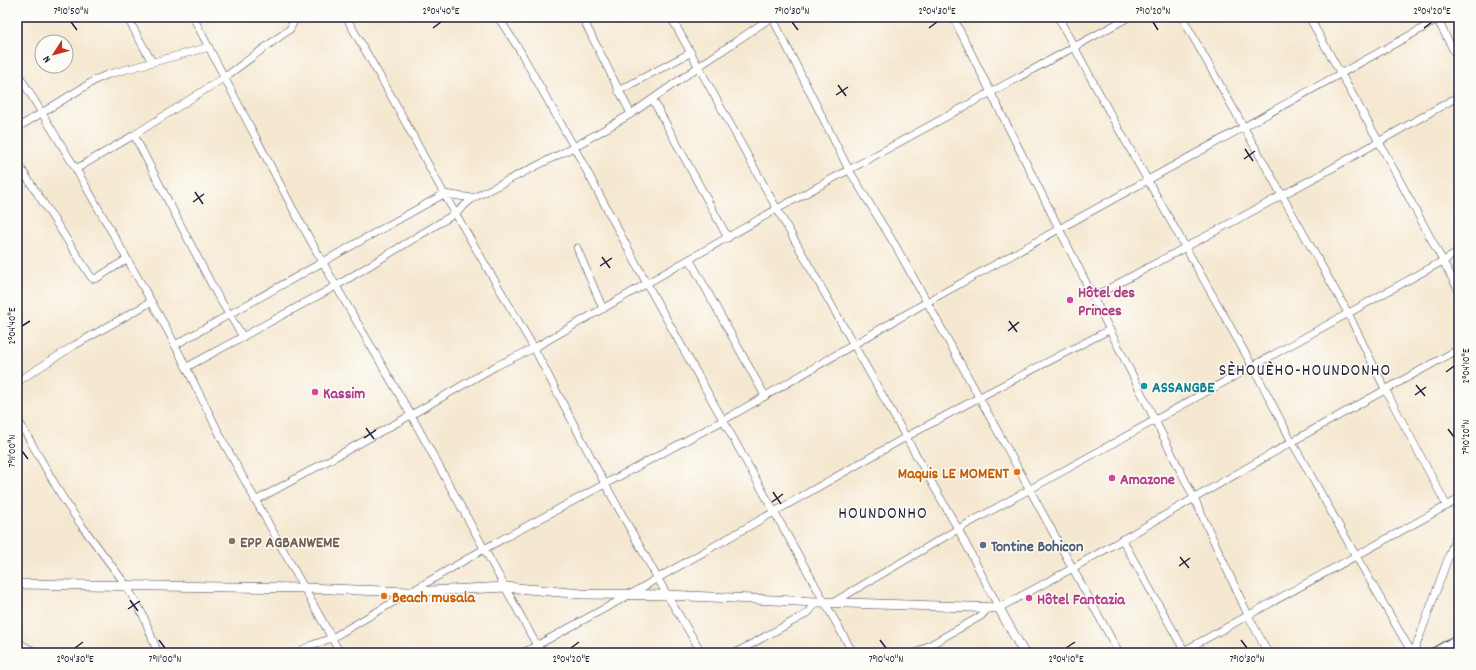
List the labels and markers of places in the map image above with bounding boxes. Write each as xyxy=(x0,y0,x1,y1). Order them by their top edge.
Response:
place label: Hôtel des Princes xyxy=(1078,282,1135,323)
marker: Hôtel des Princes xyxy=(1065,295,1075,305)
place label: ASSANGBE xyxy=(1152,377,1215,400)
marker: ASSANGBE xyxy=(1139,381,1149,391)
place label: Kassim xyxy=(323,383,365,406)
marker: Kassim xyxy=(310,387,320,397)
place label: Maquis LE MOMENT xyxy=(898,463,1010,486)
marker: Maquis LE MOMENT xyxy=(1012,467,1022,477)
place label: Amazone xyxy=(1120,469,1175,492)
marker: Amazone xyxy=(1107,473,1117,483)
place label: EPP AGBANWEME xyxy=(240,532,340,555)
marker: EPP AGBANWEME xyxy=(227,536,237,546)
place label: Tontine Bohicon xyxy=(991,536,1083,559)
marker: Tontine Bohicon xyxy=(978,540,988,550)
place label: Beach musala xyxy=(392,587,476,610)
place label: Hôtel Fantazia xyxy=(1037,589,1126,612)
marker: Beach musala xyxy=(379,591,389,601)
marker: Hôtel Fantazia xyxy=(1024,593,1034,603)

